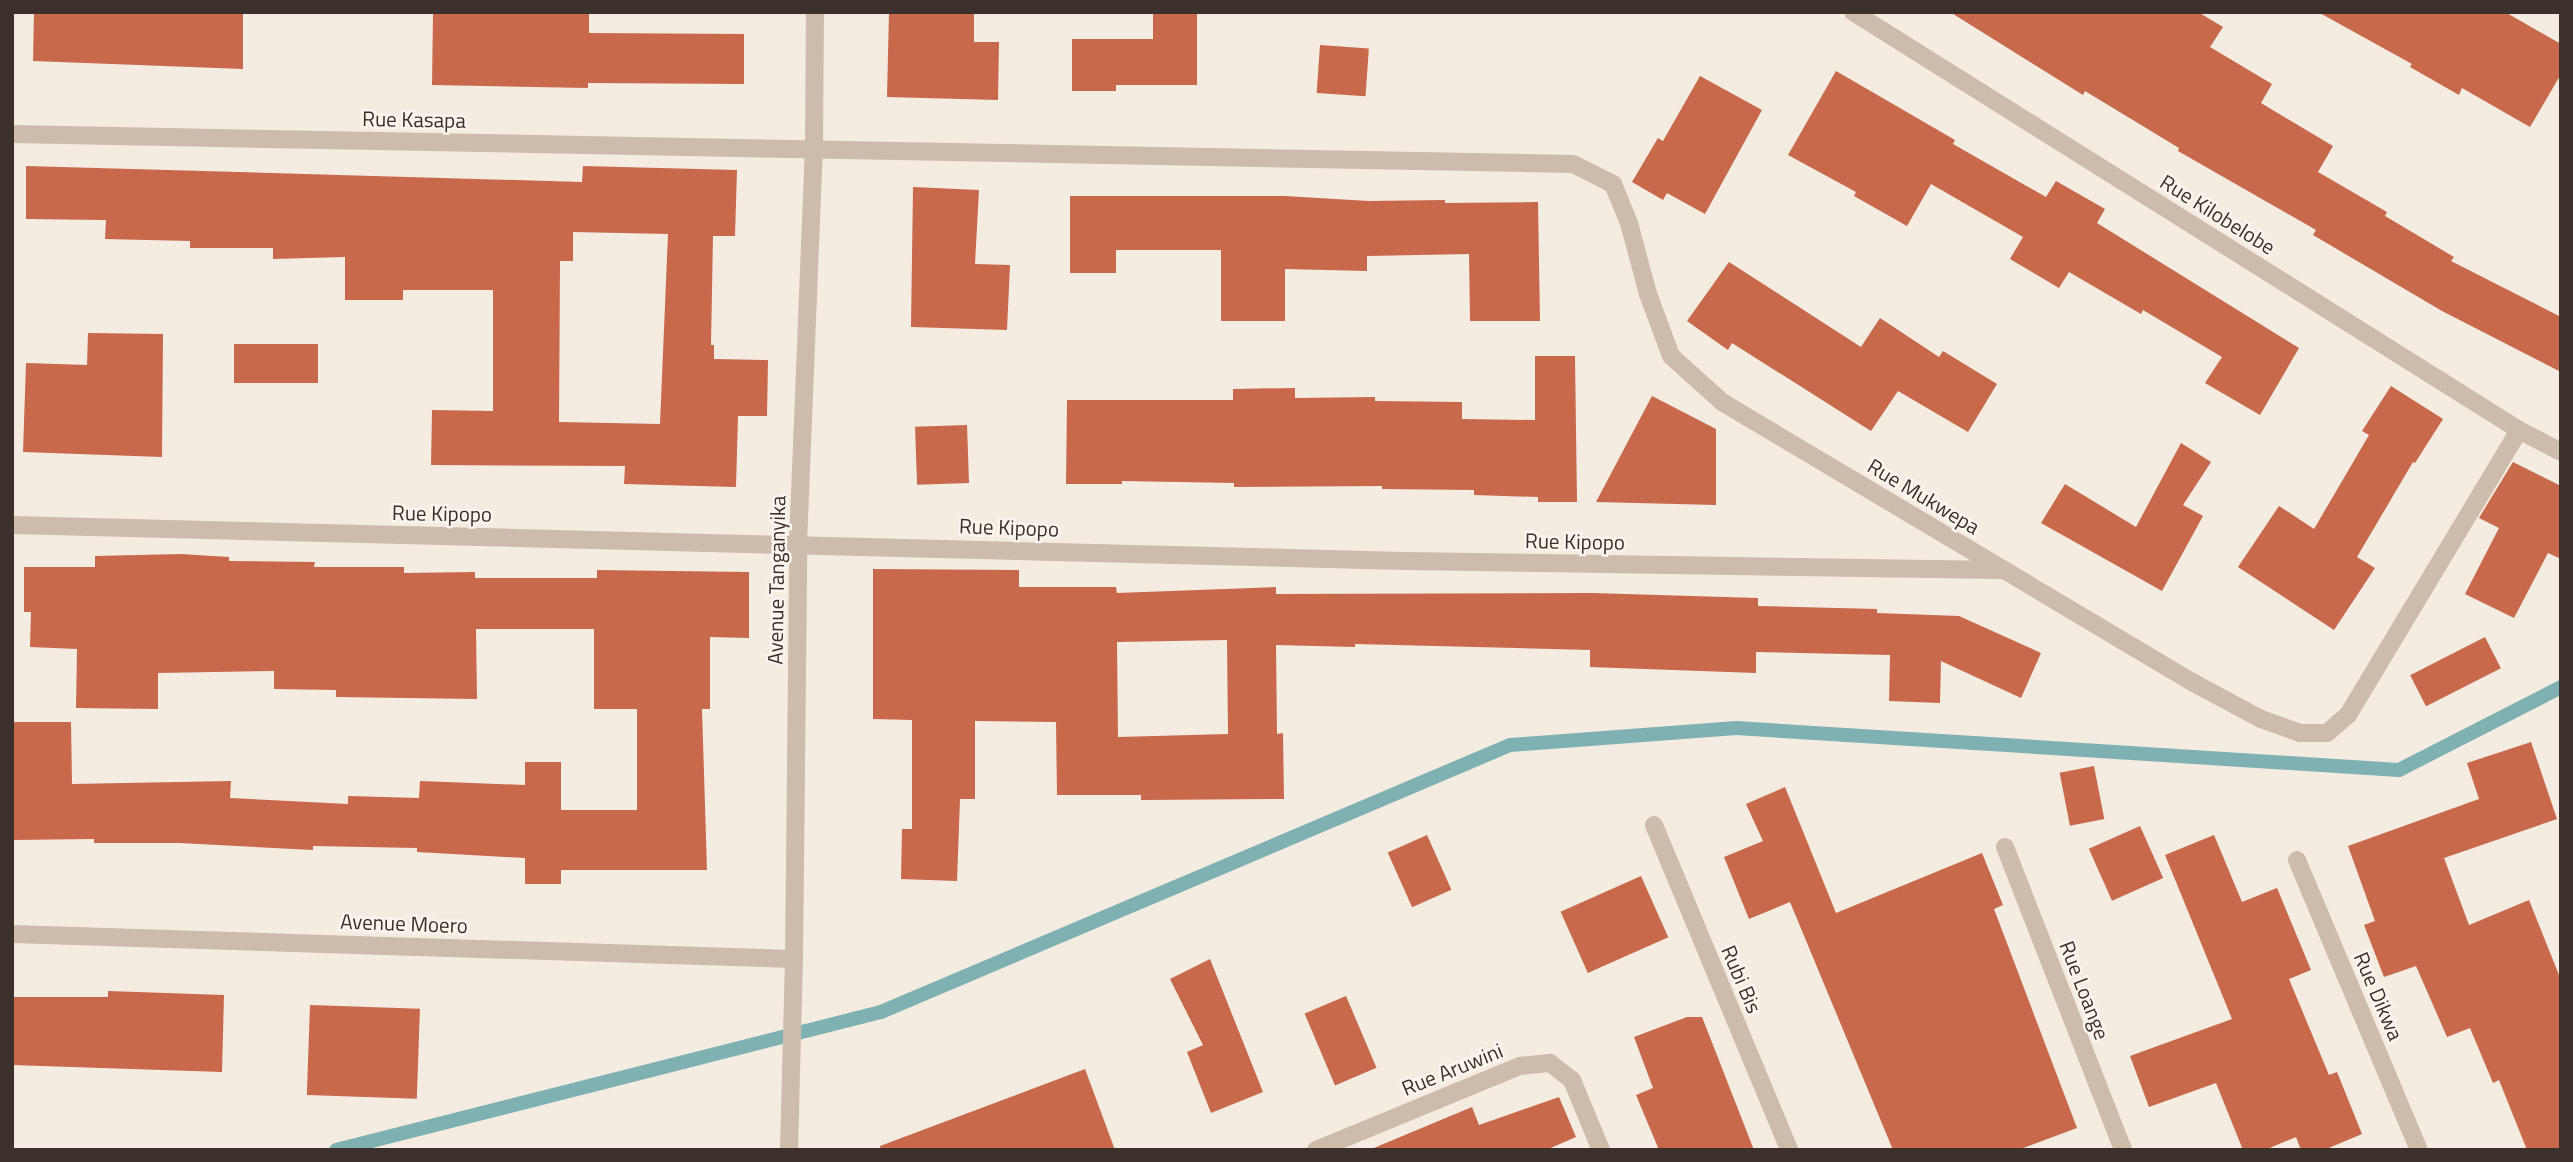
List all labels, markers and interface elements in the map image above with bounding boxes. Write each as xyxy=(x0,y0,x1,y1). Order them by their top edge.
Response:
street label: Rue Kasapa xyxy=(362,105,466,133)
street label: Rue Kilobelobe xyxy=(2156,169,2280,259)
street label: Rue Mukwepa xyxy=(1863,453,1985,539)
street label: Avenue Tanganyika xyxy=(762,495,790,665)
street label: Rue Kipopo xyxy=(392,500,492,526)
street label: Rue Kipopo xyxy=(959,513,1059,541)
street label: Rue Kipopo xyxy=(1525,528,1625,554)
street label: Avenue Moero xyxy=(340,908,468,938)
street label: Rue Loange xyxy=(2055,937,2115,1043)
street label: Rubi Bis xyxy=(1716,941,1768,1017)
street label: Rue Dikwa xyxy=(2349,948,2409,1044)
street label: Rue Aruwini xyxy=(1398,1037,1506,1101)

